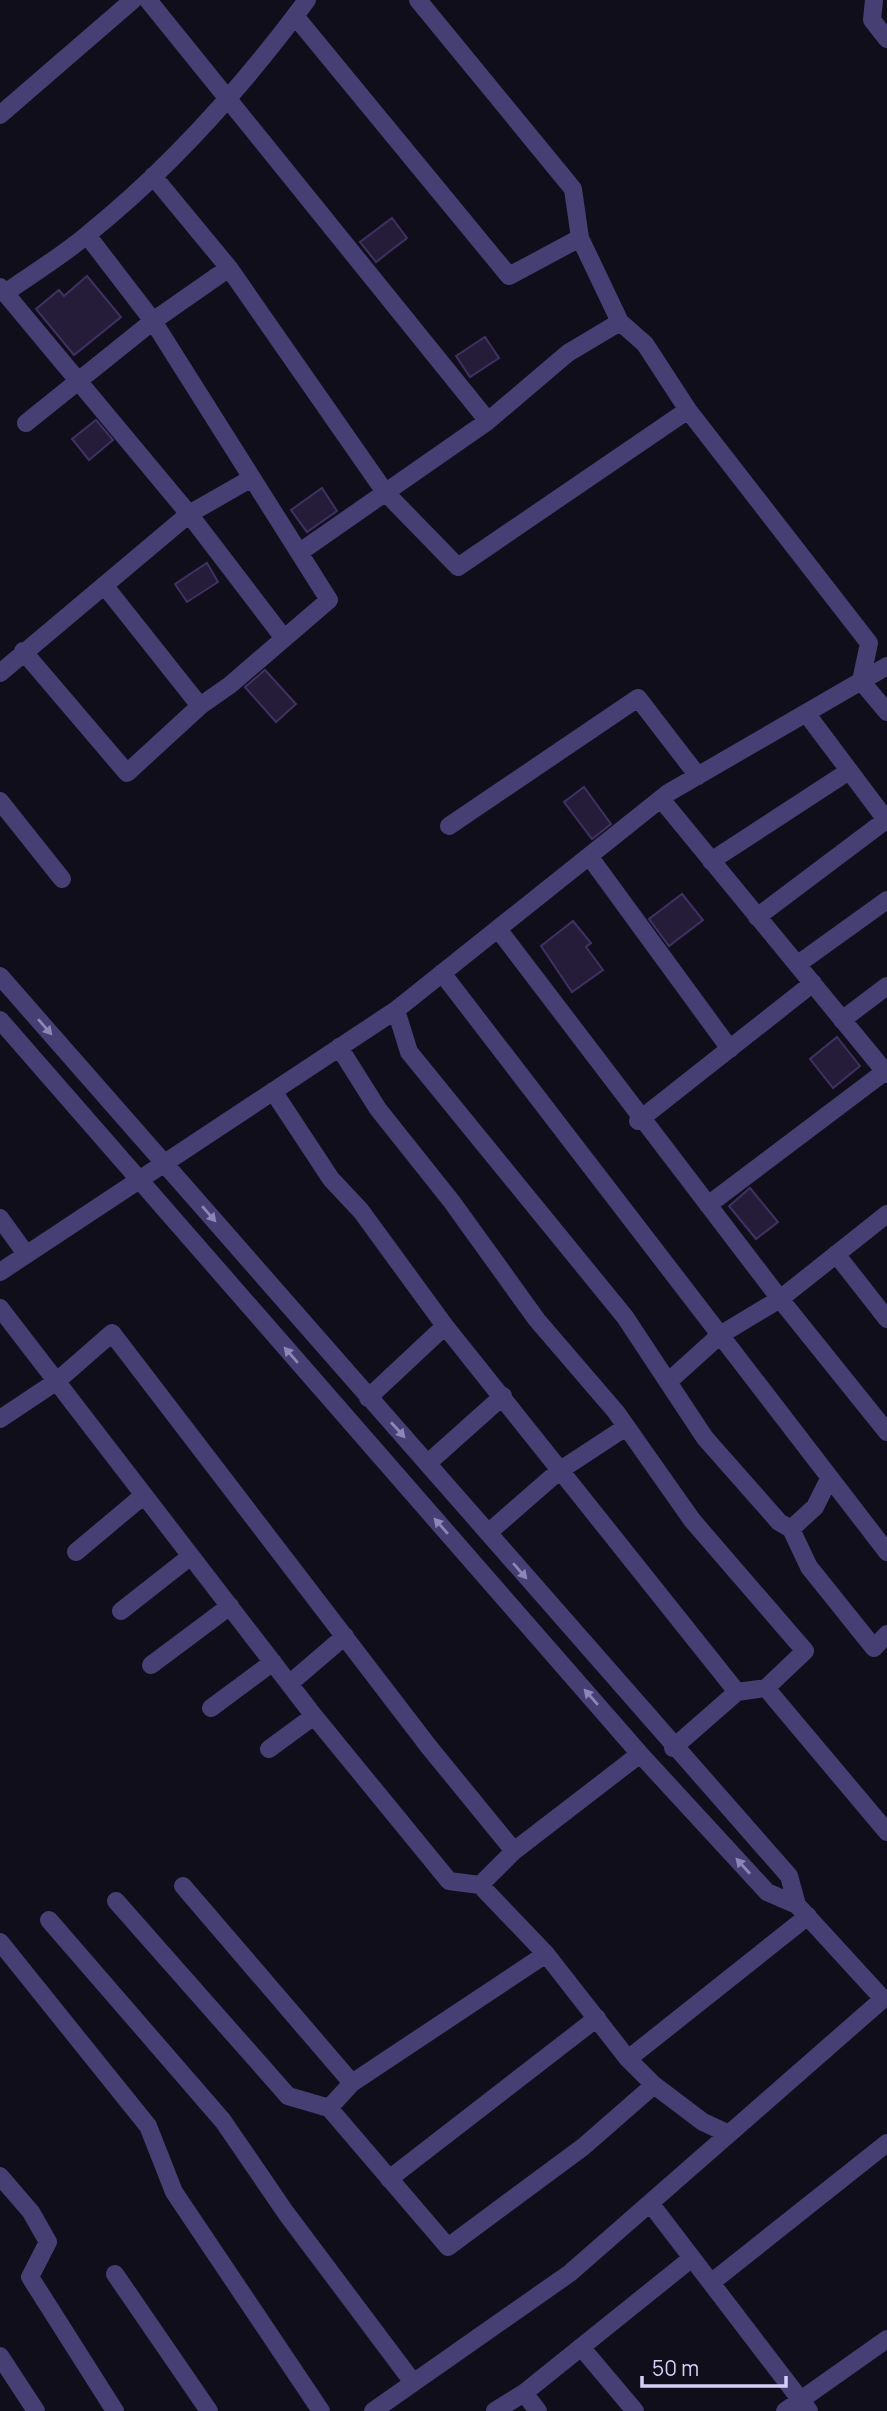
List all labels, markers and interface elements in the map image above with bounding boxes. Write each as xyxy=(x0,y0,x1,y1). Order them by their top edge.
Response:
one-way arrow xyxy=(37,1018,53,1036)
one-way arrow xyxy=(201,1205,216,1222)
one-way arrow xyxy=(284,1346,299,1363)
one-way arrow xyxy=(390,1421,406,1439)
one-way arrow xyxy=(433,1517,449,1535)
one-way arrow xyxy=(512,1562,527,1579)
one-way arrow xyxy=(583,1688,599,1706)
one-way arrow xyxy=(735,1857,751,1875)
scale bar xyxy=(642,2344,786,2388)
text: 50 m xyxy=(652,2354,699,2382)

